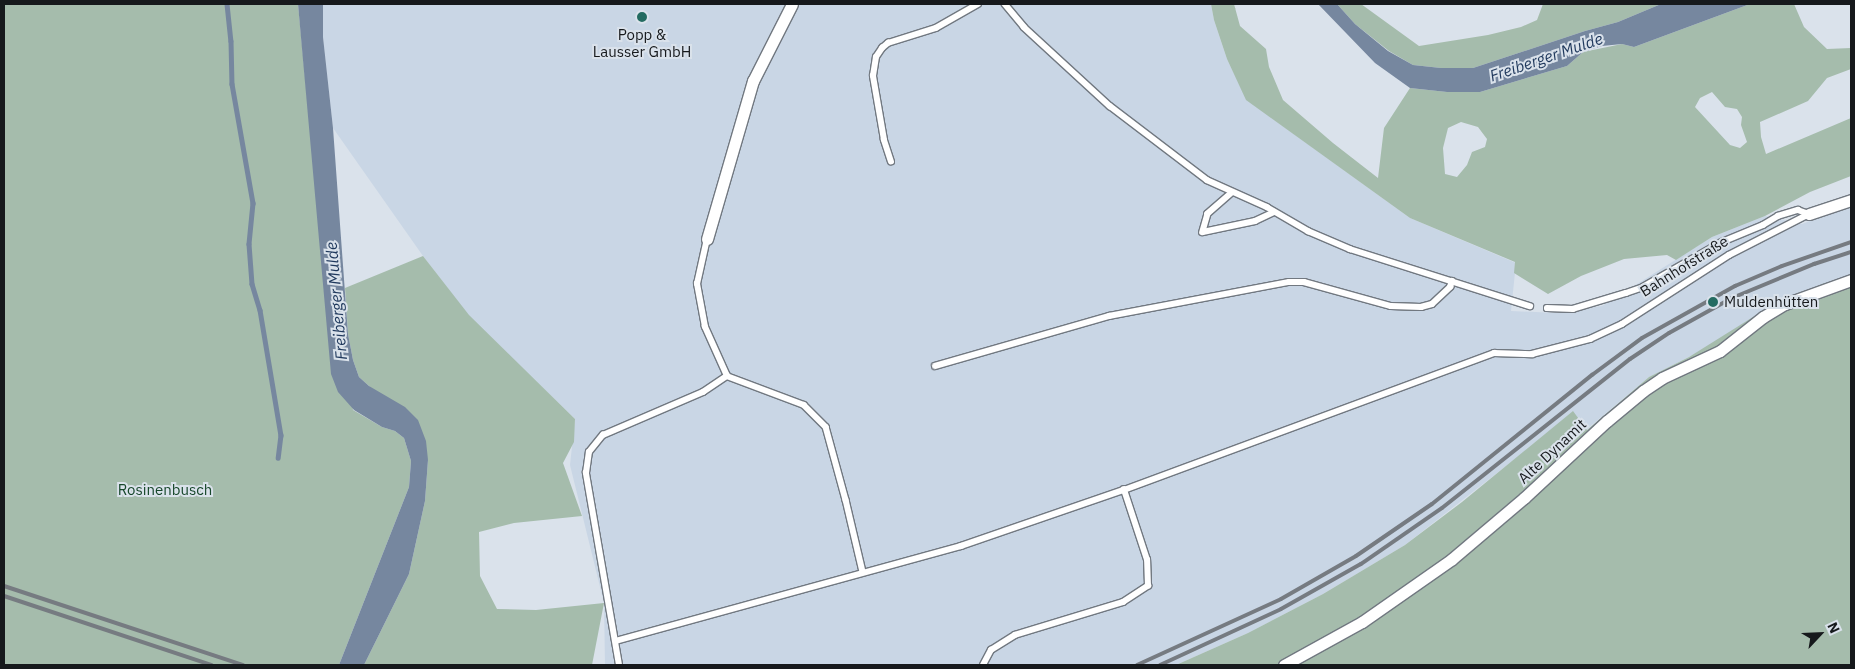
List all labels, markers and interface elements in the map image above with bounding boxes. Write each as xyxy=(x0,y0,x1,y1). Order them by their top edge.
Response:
marker: Popp & Lausser GmbH xyxy=(636,11,648,23)
place label: Popp & Lausser GmbH xyxy=(593,25,691,60)
water label: Freiberger Mulde xyxy=(1487,29,1605,85)
street label: Bahnhofstraße xyxy=(1637,232,1731,300)
water label: Freiberger Mulde xyxy=(321,241,351,361)
place label: Muldenhütten xyxy=(1724,293,1818,311)
marker: Muldenhütten xyxy=(1706,295,1720,309)
street label: Alte Dynamit xyxy=(1514,415,1590,487)
park label: Rosinenbusch xyxy=(118,481,212,499)
north arrow xyxy=(1795,609,1845,659)
text: N xyxy=(1823,619,1844,636)

